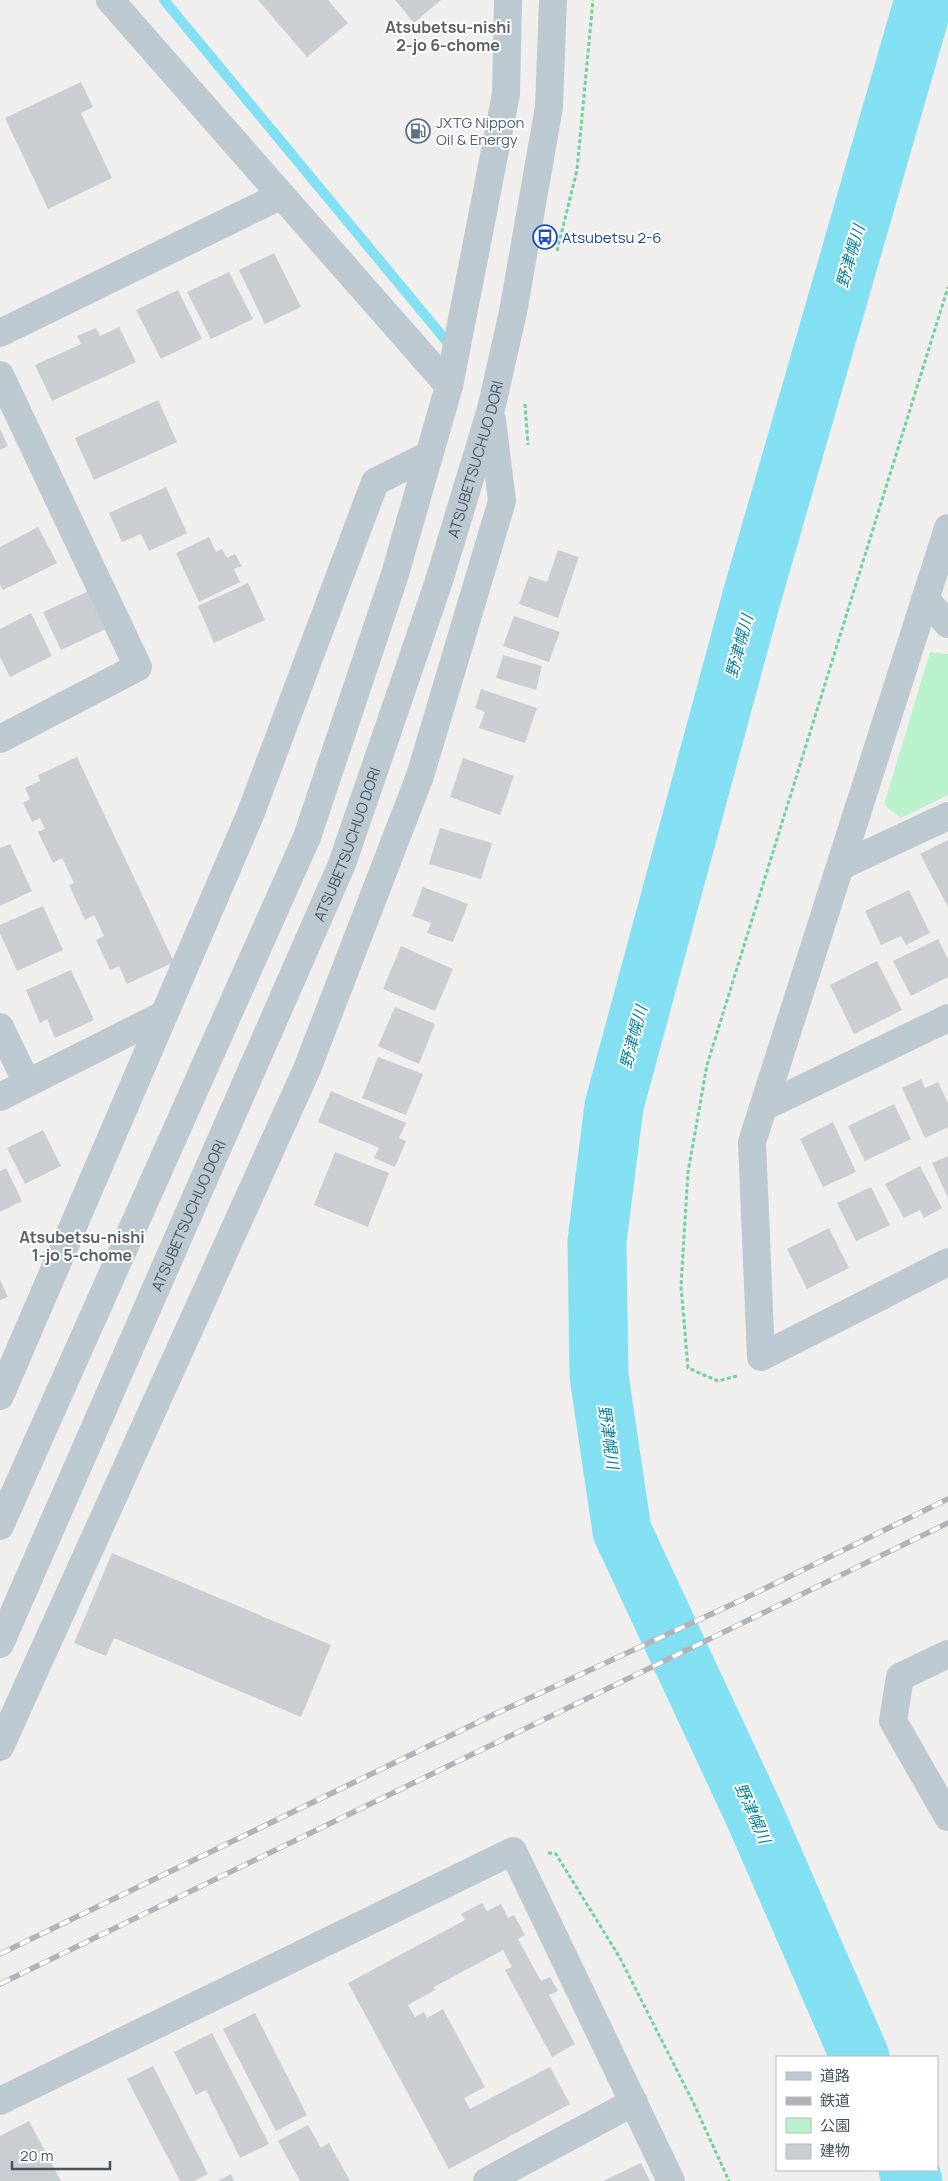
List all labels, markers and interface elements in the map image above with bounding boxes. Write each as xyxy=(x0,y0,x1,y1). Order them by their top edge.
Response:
district label: Atsubetsu-nishi 2-jo 6-chome xyxy=(385,16,511,56)
place label: JXTG Nippon Oil & Energy xyxy=(436,112,525,150)
fuel station icon: JXTG Nippon Oil & Energy xyxy=(405,118,431,144)
water label: 野津幌川 xyxy=(831,220,870,290)
bus stop icon: Atsubetsu 2-6 xyxy=(532,224,558,250)
place label: Atsubetsu 2-6 xyxy=(562,227,662,248)
street label: ATSUBETSUCHUO DORI xyxy=(442,378,508,540)
water label: 野津幌川 xyxy=(720,610,758,680)
street label: ATSUBETSUCHUO DORI xyxy=(308,764,385,924)
water label: 野津幌川 xyxy=(614,1001,652,1071)
street label: ATSUBETSUCHUO DORI xyxy=(146,1136,230,1294)
district label: Atsubetsu-nishi 1-jo 5-chome xyxy=(19,1226,145,1266)
water label: 野津幌川 xyxy=(594,1404,625,1472)
water label: 野津幌川 xyxy=(730,1779,777,1849)
legend xyxy=(776,2056,938,2171)
text: 道路 xyxy=(820,2065,850,2086)
text: 鉄道 xyxy=(820,2090,850,2111)
text: 公園 xyxy=(820,2115,850,2136)
scale bar xyxy=(12,2138,110,2170)
text: 建物 xyxy=(820,2140,850,2161)
text: 20 m xyxy=(20,2145,53,2166)

